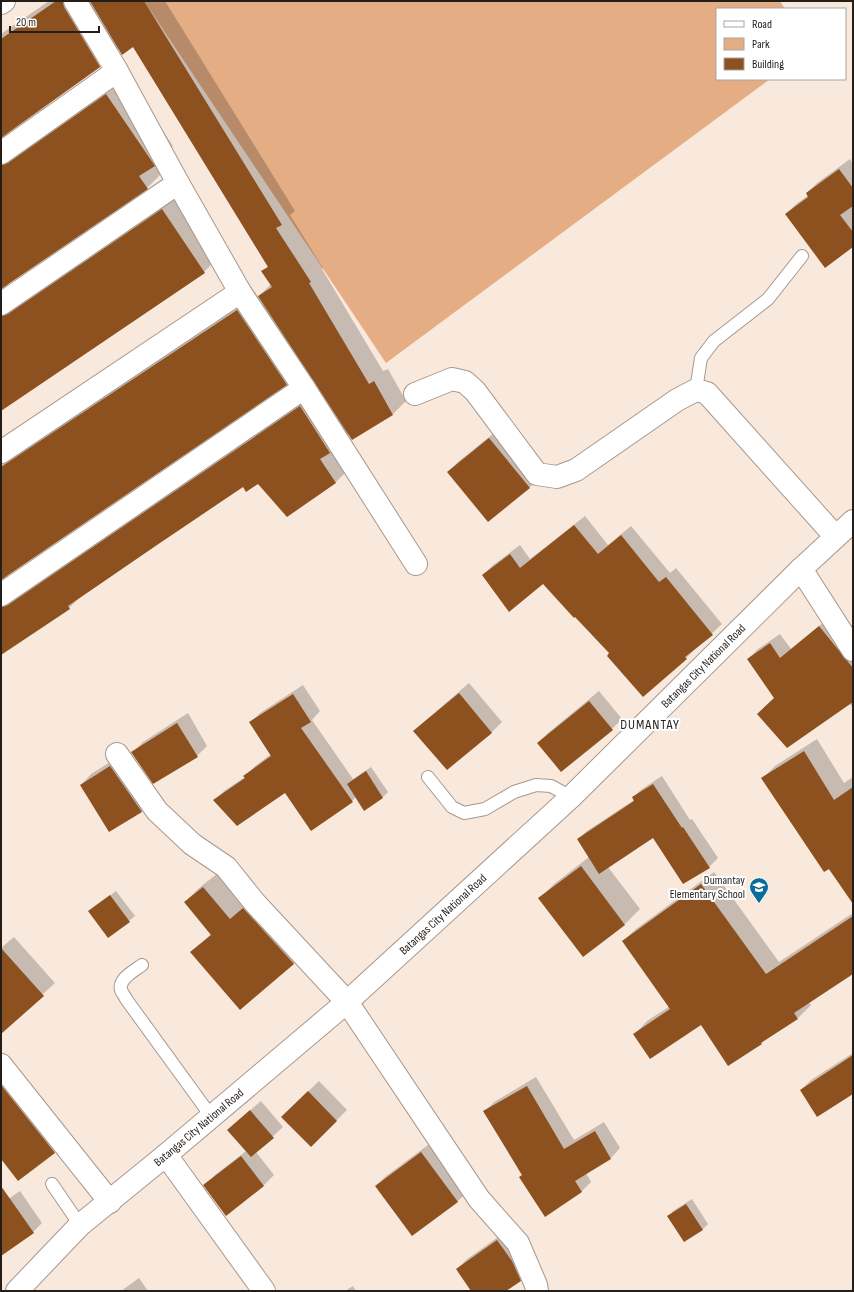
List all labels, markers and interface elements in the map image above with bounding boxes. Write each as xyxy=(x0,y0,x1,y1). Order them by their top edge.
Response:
scale bar xyxy=(10,8,99,34)
legend xyxy=(716,8,846,80)
text: 20 m xyxy=(16,15,36,30)
text: Road xyxy=(752,17,772,32)
text: Park xyxy=(752,37,770,52)
text: Building xyxy=(752,57,784,72)
street label: Batangas City National Road xyxy=(658,621,749,711)
district label: DUMANTAY xyxy=(620,716,680,733)
street label: Batangas City National Road xyxy=(396,871,489,958)
place label: Dumantay Elementary School xyxy=(670,873,745,902)
school or university icon: Dumantay Elementary School xyxy=(748,876,770,904)
street label: Batangas City National Road xyxy=(151,1085,247,1169)

